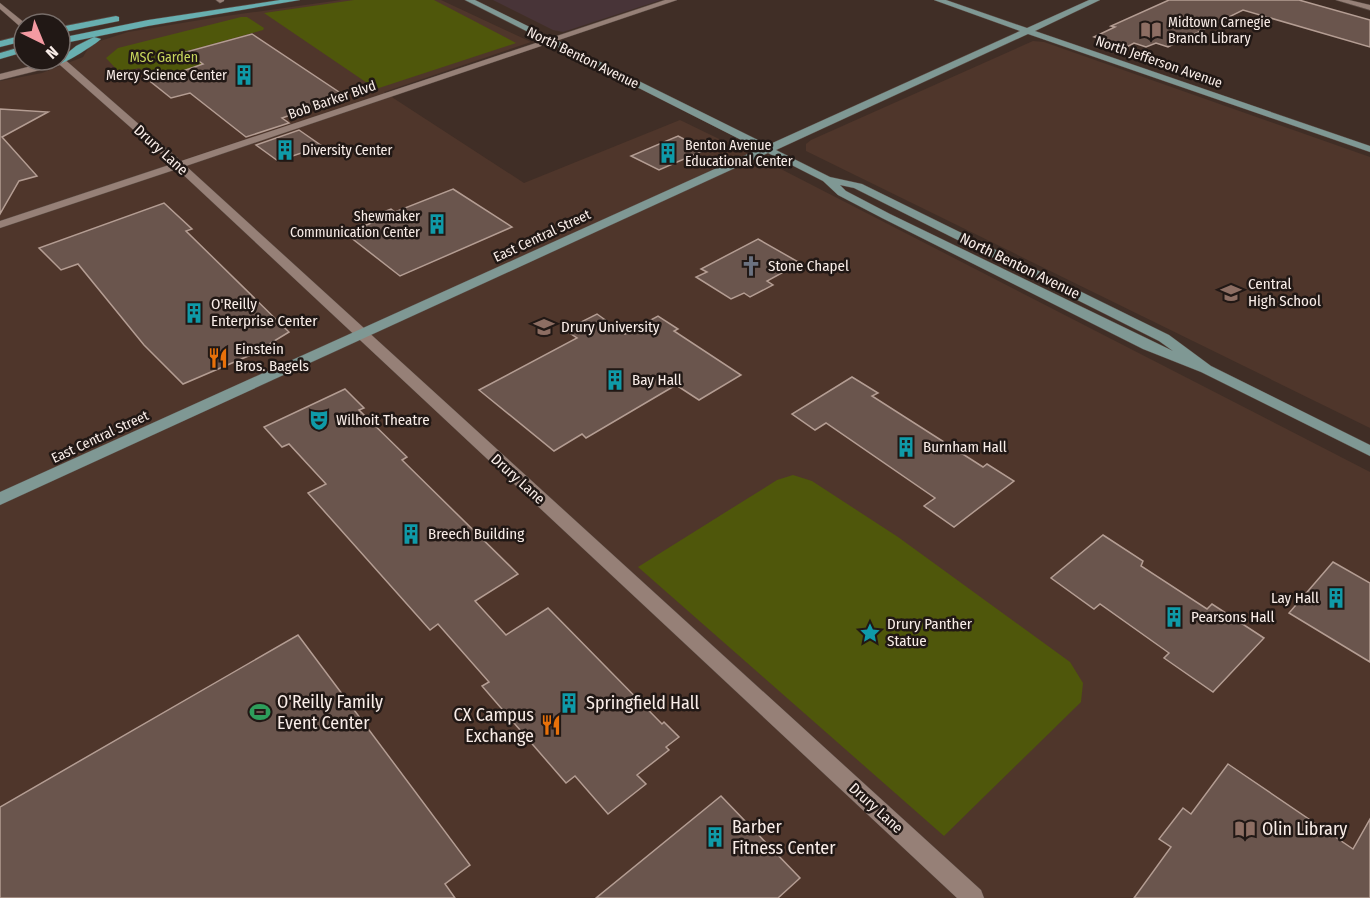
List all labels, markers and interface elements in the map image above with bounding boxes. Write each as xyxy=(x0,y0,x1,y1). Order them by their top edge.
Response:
north arrow xyxy=(12,12,72,72)
place label: Midtown Carnegie Branch Library xyxy=(1168,14,1271,47)
library icon: Midtown Carnegie Branch Library xyxy=(1139,18,1163,42)
street label: North Benton Avenue xyxy=(524,24,642,93)
street label: North Jefferson Avenue xyxy=(1093,32,1225,92)
text: N xyxy=(42,42,62,63)
park label: MSC Garden xyxy=(130,49,198,66)
building icon: Mercy Science Center xyxy=(232,63,256,87)
place label: Mercy Science Center xyxy=(106,67,227,84)
street label: Bob Barker Blvd xyxy=(286,77,378,123)
street label: Drury Lane xyxy=(130,121,192,179)
place label: Benton Avenue Educational Center xyxy=(685,137,793,170)
building icon: Diversity Center xyxy=(273,138,297,162)
building icon: Benton Avenue Educational Center xyxy=(656,141,680,165)
place label: Diversity Center xyxy=(302,142,392,159)
street label: East Central Street xyxy=(491,206,594,266)
place label: Shewmaker Communication Center xyxy=(290,208,420,241)
building icon: Shewmaker Communication Center xyxy=(425,212,449,236)
street label: North Benton Avenue xyxy=(957,229,1083,303)
church icon: Stone Chapel xyxy=(739,254,763,278)
place label: Stone Chapel xyxy=(768,257,849,275)
place label: Central High School xyxy=(1248,275,1321,310)
school or university icon: Central High School xyxy=(1219,281,1243,305)
place label: O'Reilly Enterprise Center xyxy=(211,295,318,330)
building icon: O'Reilly Enterprise Center xyxy=(182,301,206,325)
school or university icon: Drury University xyxy=(532,315,556,339)
place label: Drury University xyxy=(561,318,660,336)
place label: Einstein Bros. Bagels xyxy=(235,340,309,375)
restaurant icon: Einstein Bros. Bagels xyxy=(206,346,230,370)
building icon: Bay Hall xyxy=(603,368,627,392)
place label: Bay Hall xyxy=(632,371,682,389)
street label: East Central Street xyxy=(49,407,152,467)
theatre icon: Wilhoit Theatre xyxy=(307,408,331,432)
place label: Wilhoit Theatre xyxy=(336,411,430,429)
building icon: Burnham Hall xyxy=(894,435,918,459)
place label: Burnham Hall xyxy=(923,438,1007,456)
street label: Drury Lane xyxy=(487,450,549,508)
building icon: Breech Building xyxy=(399,522,423,546)
place label: Breech Building xyxy=(428,525,524,543)
building icon: Lay Hall xyxy=(1324,586,1348,610)
place label: Lay Hall xyxy=(1271,589,1319,607)
building icon: Pearsons Hall xyxy=(1162,605,1186,629)
place label: Pearsons Hall xyxy=(1191,608,1274,626)
place label: Drury Panther Statue xyxy=(887,615,973,650)
place icon: Drury Panther Statue xyxy=(858,621,882,645)
place label: O'Reilly Family Event Center xyxy=(277,691,383,734)
building icon: Springfield Hall xyxy=(557,691,581,715)
place label: Springfield Hall xyxy=(586,692,699,714)
sports icon: O'Reilly Family Event Center xyxy=(248,700,272,724)
place label: CX Campus Exchange xyxy=(454,704,534,747)
restaurant icon: CX Campus Exchange xyxy=(539,713,563,737)
street label: Drury Lane xyxy=(845,779,907,837)
place label: Barber Fitness Center xyxy=(732,816,836,859)
library icon: Olin Library xyxy=(1233,817,1257,841)
place label: Olin Library xyxy=(1262,818,1347,840)
building icon: Barber Fitness Center xyxy=(703,825,727,849)

